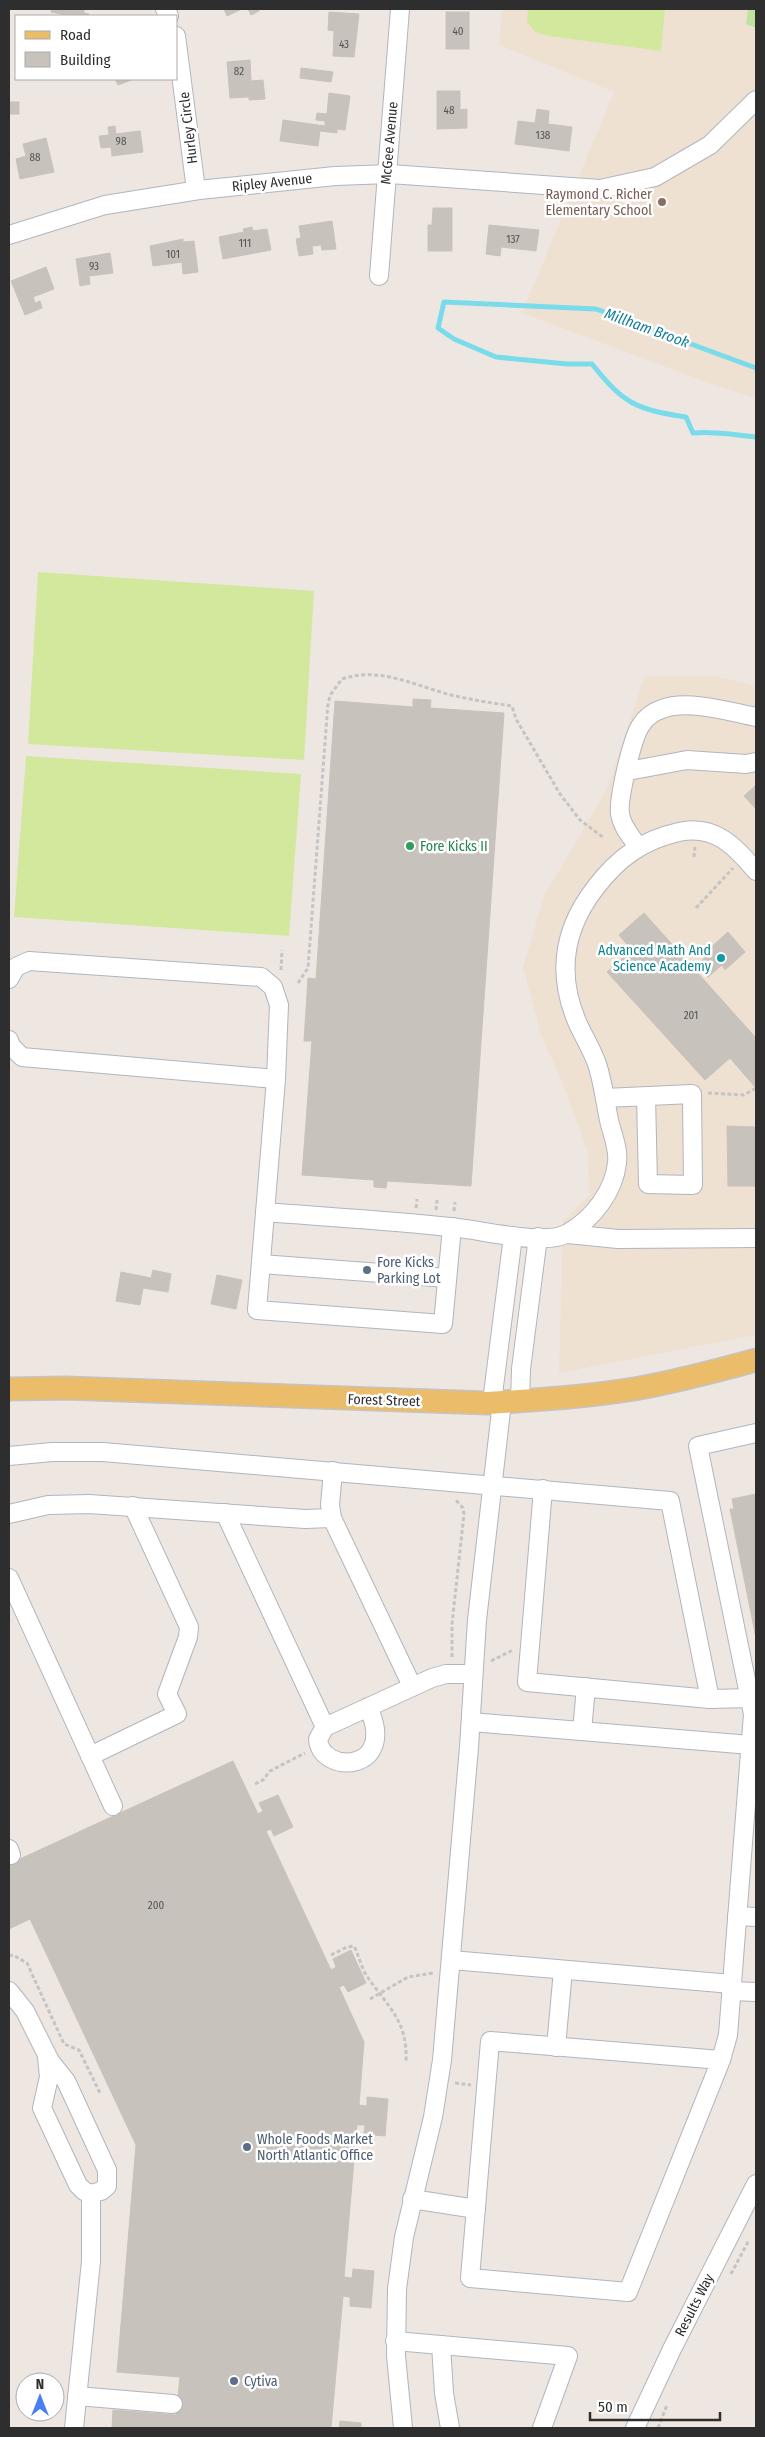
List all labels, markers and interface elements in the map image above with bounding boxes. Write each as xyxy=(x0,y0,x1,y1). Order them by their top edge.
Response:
legend xyxy=(15,15,178,80)
house number: 40 xyxy=(452,25,464,38)
text: Road xyxy=(60,26,91,44)
house number: 43 xyxy=(339,38,349,51)
text: Building xyxy=(60,51,111,69)
house number: 82 xyxy=(234,65,244,78)
street label: Hurley Circle xyxy=(176,91,201,165)
street label: McGee Avenue xyxy=(377,101,402,185)
house number: 48 xyxy=(444,104,455,117)
house number: 138 xyxy=(536,129,551,142)
house number: 98 xyxy=(116,135,127,148)
house number: 88 xyxy=(30,151,41,164)
street label: Ripley Avenue xyxy=(231,170,313,195)
place label: Raymond C. Richer Elementary School xyxy=(545,186,652,219)
marker: Raymond C. Richer Elementary School xyxy=(656,196,668,208)
house number: 137 xyxy=(506,233,520,246)
house number: 111 xyxy=(239,237,251,250)
house number: 101 xyxy=(166,248,180,261)
house number: 93 xyxy=(89,260,99,273)
water label: Millham Brook xyxy=(602,304,692,352)
place label: Fore Kicks II xyxy=(420,838,488,855)
marker: Fore Kicks II xyxy=(404,840,416,852)
place label: Advanced Math And Science Academy xyxy=(598,942,712,975)
marker: Advanced Math And Science Academy xyxy=(715,952,727,964)
house number: 201 xyxy=(684,1009,698,1022)
place label: Fore Kicks Parking Lot xyxy=(377,1254,441,1287)
marker: Fore Kicks Parking Lot xyxy=(361,1264,373,1276)
street label: Forest Street xyxy=(347,1391,421,1410)
house number: 200 xyxy=(148,1899,164,1912)
place label: Whole Foods Market North Atlantic Office xyxy=(257,2131,373,2164)
marker: Whole Foods Market North Atlantic Office xyxy=(241,2141,253,2153)
street label: Results Way xyxy=(671,2270,718,2339)
north arrow xyxy=(15,2372,65,2422)
place label: Cytiva xyxy=(244,2373,278,2390)
marker: Cytiva xyxy=(228,2375,240,2387)
text: N xyxy=(36,2376,44,2393)
scale bar xyxy=(590,2390,720,2422)
text: 50 m xyxy=(598,2398,628,2416)

